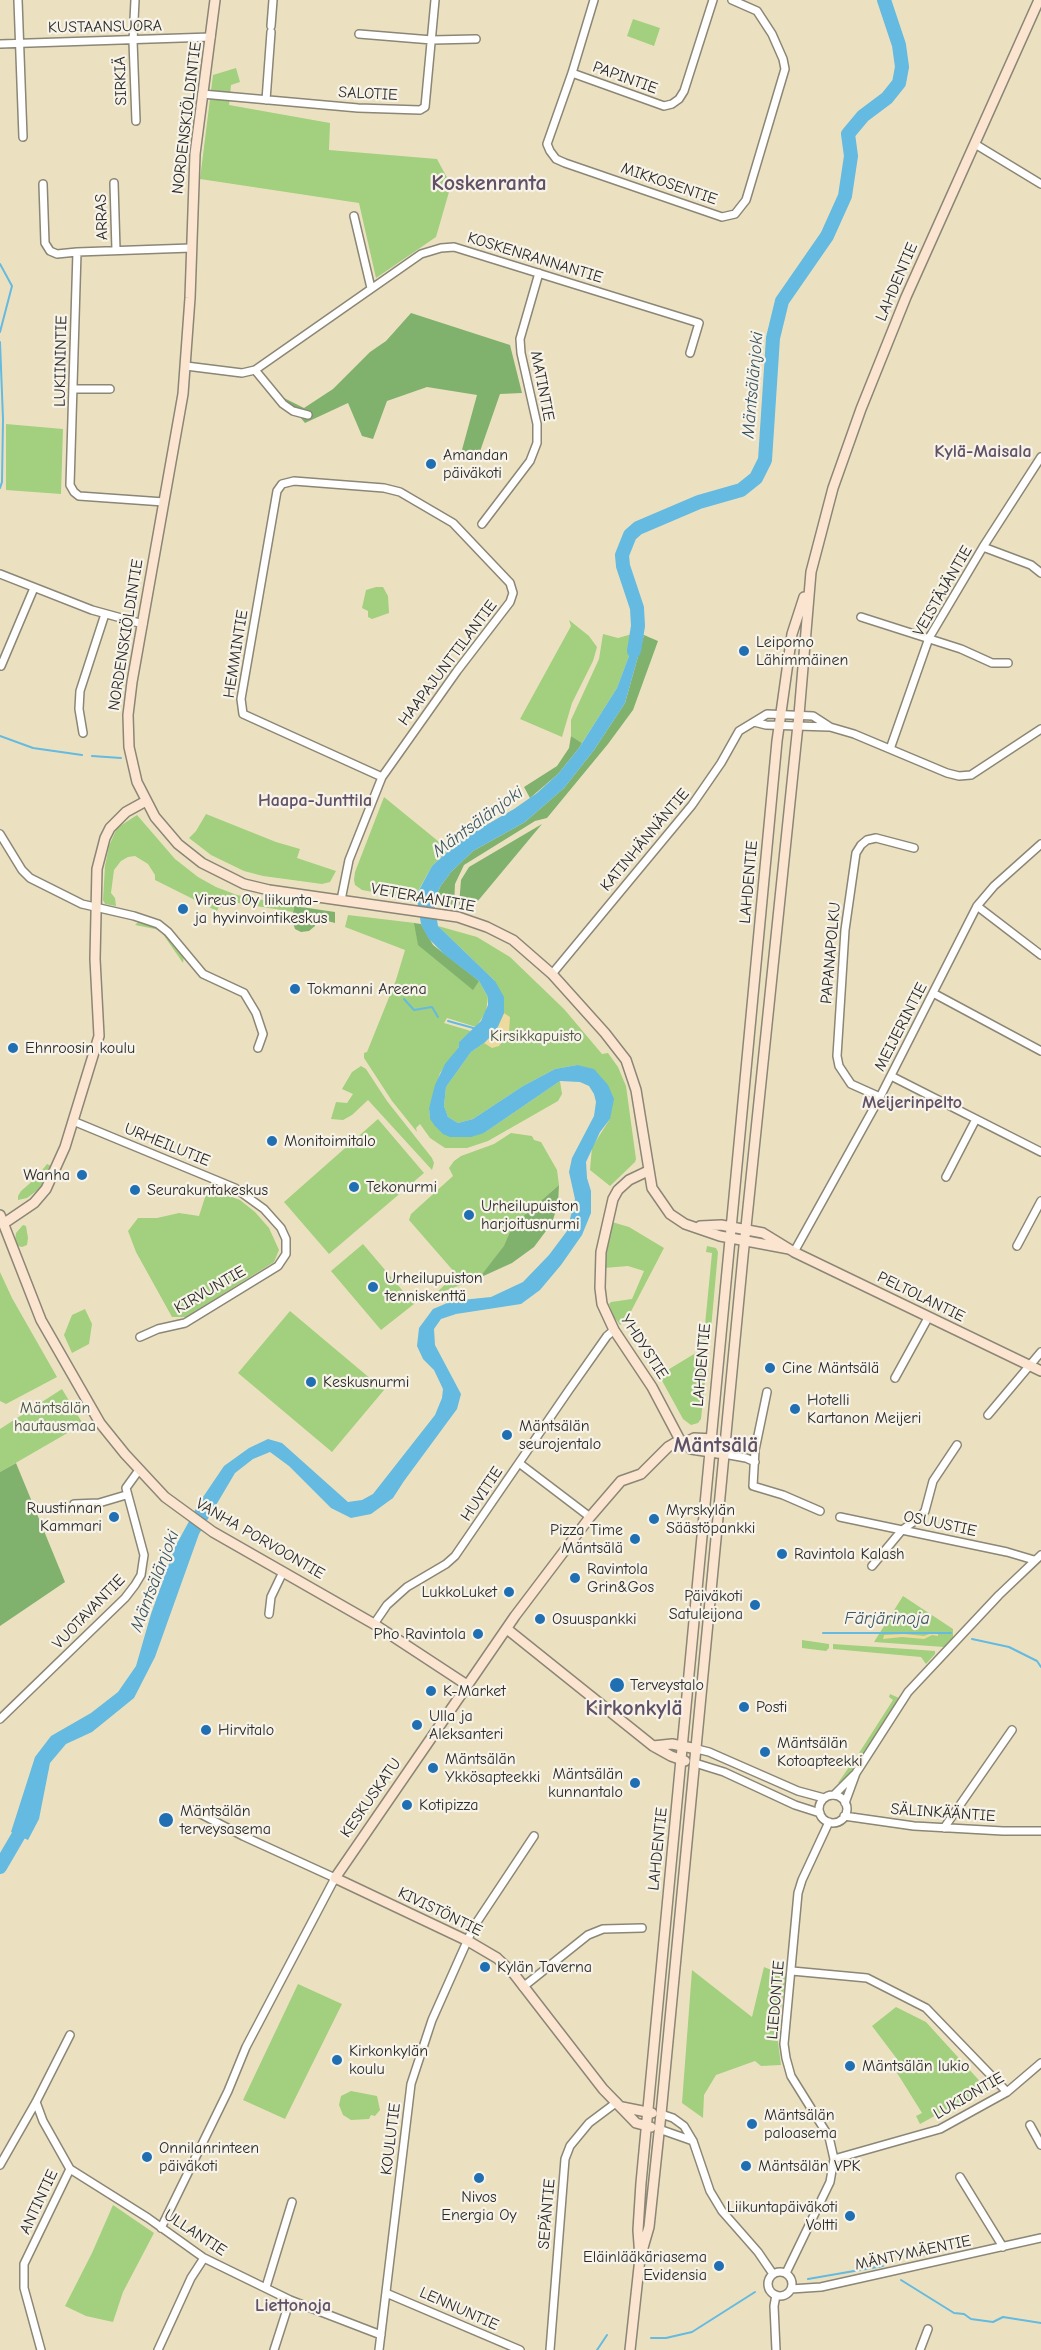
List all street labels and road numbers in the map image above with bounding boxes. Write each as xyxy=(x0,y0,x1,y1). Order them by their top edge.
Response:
street label: KUSTAANSUORA xyxy=(48,16,162,38)
street label: NORDENSKIÖLDINTIE xyxy=(168,41,206,195)
street label: SIRKIÄ xyxy=(111,56,131,106)
street label: PAPINTIE xyxy=(590,57,660,99)
street label: SALOTIE xyxy=(338,83,398,105)
street label: MIKKOSENTIE xyxy=(618,159,720,209)
street label: ARRAS xyxy=(92,193,112,241)
street label: KOSKENRANNANTIE xyxy=(465,228,605,288)
street label: LAHDENTIE xyxy=(872,240,922,324)
street label: LUKIININTIE xyxy=(51,315,71,407)
street label: MATINTIE xyxy=(526,349,558,423)
street label: VEISTÄJÄNTIE xyxy=(909,542,977,640)
street label: NORDENSKIÖLDINTIE xyxy=(105,558,147,712)
street label: HAAPAJUNTTILANTIE xyxy=(395,597,501,729)
street label: HEMMINTIE xyxy=(220,608,252,700)
street label: KATINHÄNNÄNTIE xyxy=(596,785,694,895)
street label: LAHDENTIE xyxy=(736,840,762,924)
street label: VETERAANITIE xyxy=(369,879,477,917)
street label: PAPANAPOLKU xyxy=(817,901,845,1005)
street label: MEIJERINTIE xyxy=(870,979,932,1075)
street label: URHEILUTIE xyxy=(121,1119,213,1171)
street label: KIRVUNTIE xyxy=(171,1262,249,1318)
street label: PELTOLANTIE xyxy=(874,1268,968,1326)
street label: YHDYSTIE xyxy=(616,1311,672,1383)
street label: LAHDENTIE xyxy=(689,1323,715,1407)
street label: HUVITIE xyxy=(457,1463,507,1525)
street label: VANHA PORVOONTIE xyxy=(192,1494,328,1584)
street label: OSUUSTIE xyxy=(902,1507,978,1541)
street label: VUOTAVANTIE xyxy=(49,1571,129,1653)
street label: KESKUSKATU xyxy=(337,1755,405,1841)
street label: SÄLINKÄÄNTIE xyxy=(890,1800,996,1826)
street label: LAHDENTIE xyxy=(644,1807,672,1891)
street label: KIVISTÖNTIE xyxy=(395,1883,485,1941)
street label: LIEDONTIE xyxy=(763,1960,789,2040)
street label: LUKIONTIE xyxy=(930,2068,1008,2124)
street label: KOULUTIE xyxy=(377,2102,405,2176)
street label: ANTINTIE xyxy=(16,2167,62,2237)
street label: SEPÄNTIE xyxy=(534,2178,560,2250)
street label: ULLANTIE xyxy=(160,2206,230,2260)
street label: MÄNTYMÄENTIE xyxy=(853,2231,973,2275)
street label: LENNUNTIE xyxy=(416,2283,502,2335)

